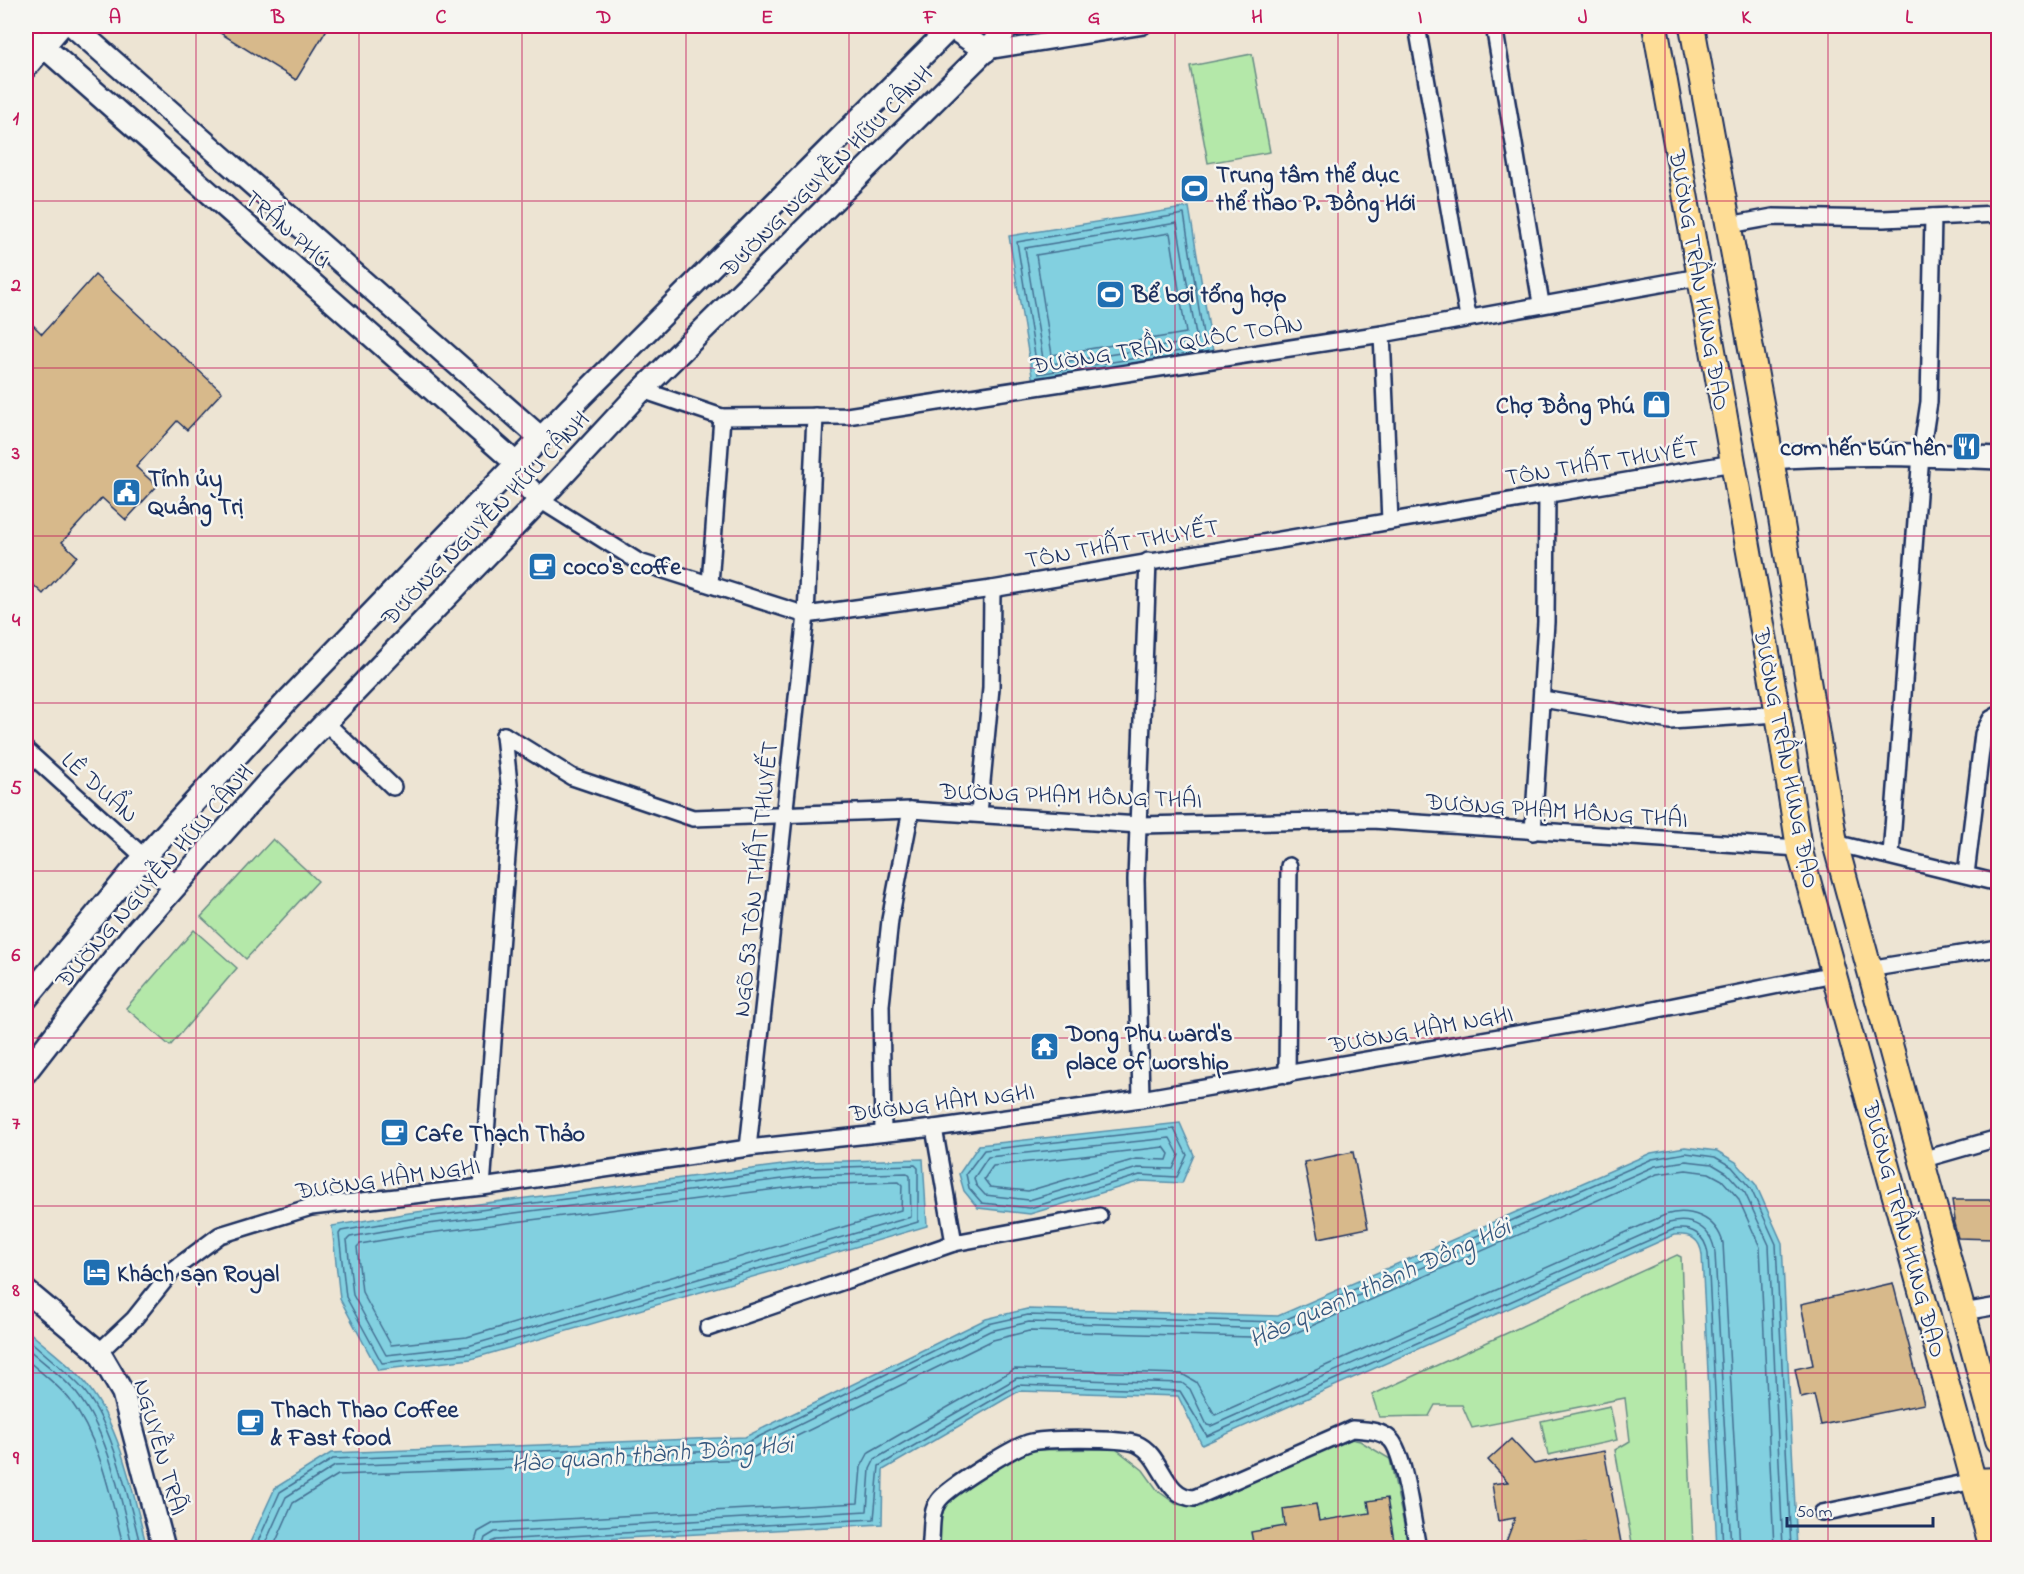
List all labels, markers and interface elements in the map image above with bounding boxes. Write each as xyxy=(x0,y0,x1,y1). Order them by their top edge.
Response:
text: A xyxy=(109,4,121,33)
text: B xyxy=(270,4,285,33)
text: C xyxy=(436,4,447,33)
text: D xyxy=(596,4,611,33)
text: E xyxy=(761,4,773,33)
text: F xyxy=(923,4,937,33)
text: G xyxy=(1088,4,1101,33)
text: H xyxy=(1251,4,1263,33)
text: I xyxy=(1418,4,1423,33)
text: J xyxy=(1578,4,1588,33)
text: K xyxy=(1741,4,1752,33)
text: L xyxy=(1905,4,1913,33)
street label: ĐƯỜNG NGUYỄN HỮU CẢNH xyxy=(712,58,942,287)
text: 1 xyxy=(13,105,20,134)
street label: ĐƯỜNG TRẦN HƯNG ĐẠO xyxy=(1657,146,1742,414)
place label: Trung tâm thể dục thể thao P. Đồng Hới xyxy=(1215,159,1416,223)
sports icon: Trung tâm thể dục thể thao P. Đồng Hới xyxy=(1179,172,1211,204)
street label: TRẦN PHÚ xyxy=(235,180,340,279)
text: 2 xyxy=(10,272,21,301)
sports icon: Bể bơi tổng hợp xyxy=(1095,278,1127,310)
place label: Bể bơi tổng hợp xyxy=(1131,279,1287,315)
street label: ĐƯỜNG TRẦN QUỐC TOẢN xyxy=(1027,304,1306,385)
shop icon: Chợ Đồng Phú xyxy=(1640,389,1672,421)
place label: Chợ Đồng Phú xyxy=(1496,390,1635,426)
street label: ĐƯỜNG NGUYỄN HỮU CẢNH xyxy=(373,404,599,636)
street label: TÔN THẤT THUYẾT xyxy=(1502,429,1702,497)
restaurant icon: cơm hến bún hên xyxy=(1951,431,1983,463)
place label: cơm hến bún hên xyxy=(1780,432,1946,467)
text: 3 xyxy=(11,440,20,469)
place label: Tỉnh ủy Quảng Trị xyxy=(148,463,244,527)
public building icon: Tỉnh ủy Quảng Trị xyxy=(111,476,143,508)
street label: TÔN THẤT THUYẾT xyxy=(1022,508,1222,580)
cafe icon: coco's coffe xyxy=(526,550,558,582)
place label: coco's coffe xyxy=(563,551,682,586)
text: 4 xyxy=(12,607,21,636)
street label: ĐƯỜNG TRẦN HƯNG ĐẠO xyxy=(1742,624,1831,892)
street label: NGÕ 53 TÔN THẤT THUYẾT xyxy=(723,739,789,1019)
street label: LÊ DUẨN xyxy=(52,742,147,833)
street label: ĐƯỜNG NGUYỄN HỮU CẢNH xyxy=(47,757,263,998)
text: 5 xyxy=(10,775,22,804)
street label: ĐƯỜNG PHẠM HỒNG THÁI xyxy=(938,775,1203,820)
street label: ĐƯỜNG PHẠM HỒNG THÁI xyxy=(1424,786,1689,839)
text: 6 xyxy=(12,942,21,971)
street label: ĐƯỜNG HÀM NGHI xyxy=(1326,998,1516,1065)
place label: Dong Phu ward's place of worship xyxy=(1065,1018,1233,1081)
temple icon: Dong Phu ward's place of worship xyxy=(1029,1031,1061,1063)
street label: ĐƯỜNG HÀM NGHI xyxy=(847,1076,1037,1133)
street label: ĐƯỜNG TRẦN HƯNG ĐẠO xyxy=(1851,1095,1958,1362)
text: 7 xyxy=(12,1110,21,1139)
cafe icon: Cafe Thạch Thảo xyxy=(378,1117,410,1149)
place label: Cafe Thạch Thảo xyxy=(415,1118,585,1153)
street label: ĐƯỜNG HÀM NGHI xyxy=(293,1150,483,1211)
water label: Hào quanh thành Đồng Hới xyxy=(1243,1209,1519,1360)
hotel icon: Khách sạn Royal xyxy=(80,1257,112,1289)
place label: Khách sạn Royal xyxy=(117,1258,279,1294)
text: 8 xyxy=(11,1277,20,1306)
street label: NGUYỄN TRÃI xyxy=(122,1375,196,1520)
place label: Thach Thao Coffee & Fast food xyxy=(270,1394,459,1457)
cafe icon: Thach Thao Coffee & Fast food xyxy=(234,1407,266,1439)
water label: Hào quanh thành Đồng Hới xyxy=(510,1427,797,1485)
text: 9 xyxy=(12,1445,20,1474)
scale bar xyxy=(1787,1490,1932,1528)
text: 50 m xyxy=(1796,1500,1833,1526)

